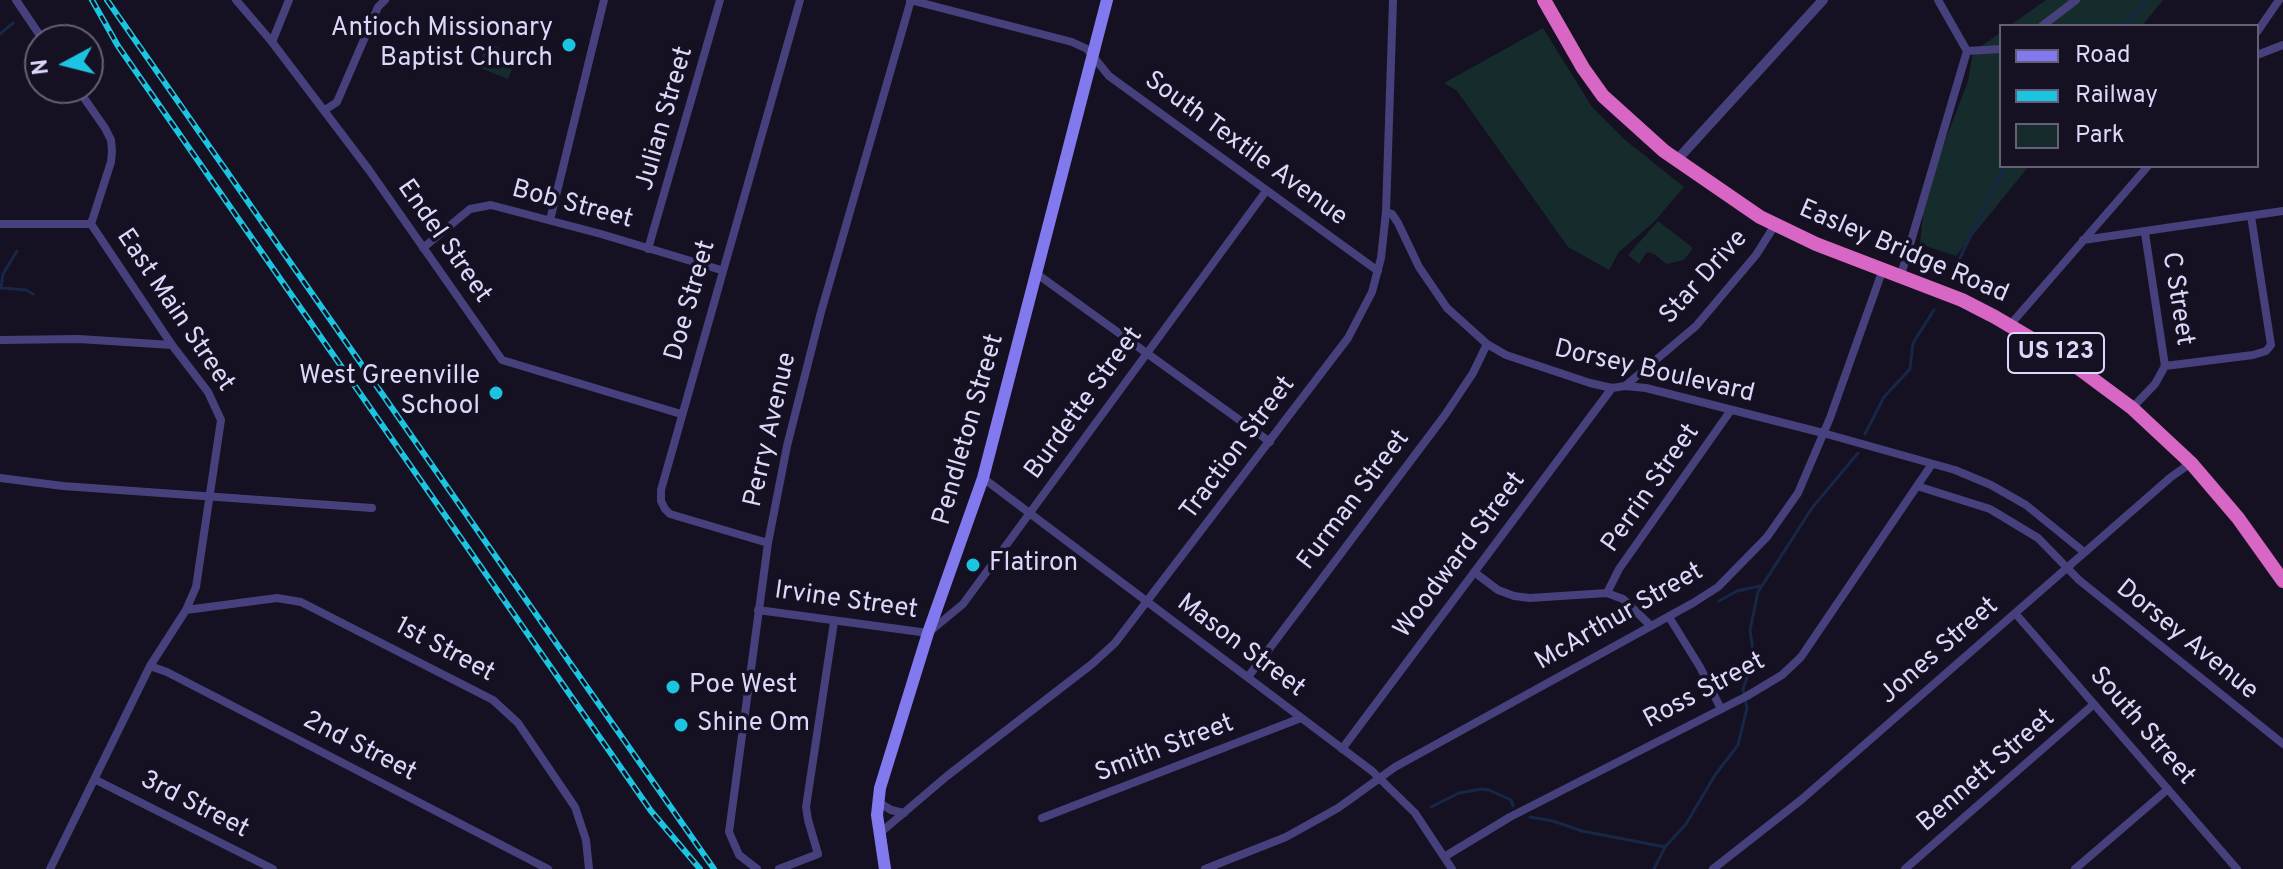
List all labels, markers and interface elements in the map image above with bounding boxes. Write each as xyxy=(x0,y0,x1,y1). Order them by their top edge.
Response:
place label: Antioch Missionary Baptist Church xyxy=(331,14,553,76)
north arrow xyxy=(24,24,104,104)
legend xyxy=(1999,24,2259,168)
marker: Antioch Missionary Baptist Church xyxy=(560,36,578,54)
text: Road xyxy=(2075,41,2131,71)
street label: Julian Street xyxy=(631,43,701,195)
text: N xyxy=(27,57,56,76)
street label: South Textile Avenue xyxy=(1137,66,1353,234)
text: Railway xyxy=(2075,81,2158,111)
text: Park xyxy=(2075,121,2125,151)
street label: Endel Street xyxy=(389,174,497,310)
street label: Bob Street xyxy=(508,175,636,237)
street label: Easley Bridge Road xyxy=(1794,195,2012,311)
street label: East Main Street xyxy=(108,224,240,398)
street label: Star Drive xyxy=(1654,224,1756,332)
street label: Doe Street xyxy=(660,237,724,365)
street label: C Street xyxy=(2153,250,2199,348)
street label: Burdette Street xyxy=(1019,322,1151,486)
street label: Pendleton Street xyxy=(928,331,1012,529)
road number: US 123 xyxy=(2008,333,2104,373)
street label: Dorsey Boulevard xyxy=(1551,335,1757,411)
street label: Perry Avenue xyxy=(739,350,805,510)
place label: West Greenville School xyxy=(299,362,480,424)
street label: Traction Street xyxy=(1175,371,1303,527)
marker: West Greenville School xyxy=(487,384,505,402)
street label: Perrin Street xyxy=(1596,419,1708,559)
street label: Furman Street xyxy=(1292,425,1418,577)
street label: Woodward Street xyxy=(1388,467,1534,645)
place label: Flatiron xyxy=(989,549,1078,581)
marker: Flatiron xyxy=(964,556,982,574)
street label: McArthur Street xyxy=(1530,557,1710,679)
street label: Dorsey Avenue xyxy=(2109,574,2263,708)
street label: Irvine Street xyxy=(772,577,920,627)
street label: Mason Street xyxy=(1170,589,1310,705)
street label: Jones Street xyxy=(1874,592,2006,712)
street label: 1st Street xyxy=(389,612,499,690)
street label: Ross Street xyxy=(1639,647,1771,737)
street label: South Street xyxy=(2081,662,2201,792)
place label: Poe West xyxy=(689,671,797,703)
marker: Poe West xyxy=(664,678,682,696)
street label: Bennett Street xyxy=(1912,704,2062,840)
street label: 2nd Street xyxy=(297,706,421,790)
place label: Shine Om xyxy=(697,709,810,741)
street label: Smith Street xyxy=(1091,709,1239,791)
marker: Shine Om xyxy=(672,716,690,734)
street label: 3rd Street xyxy=(135,765,253,847)

